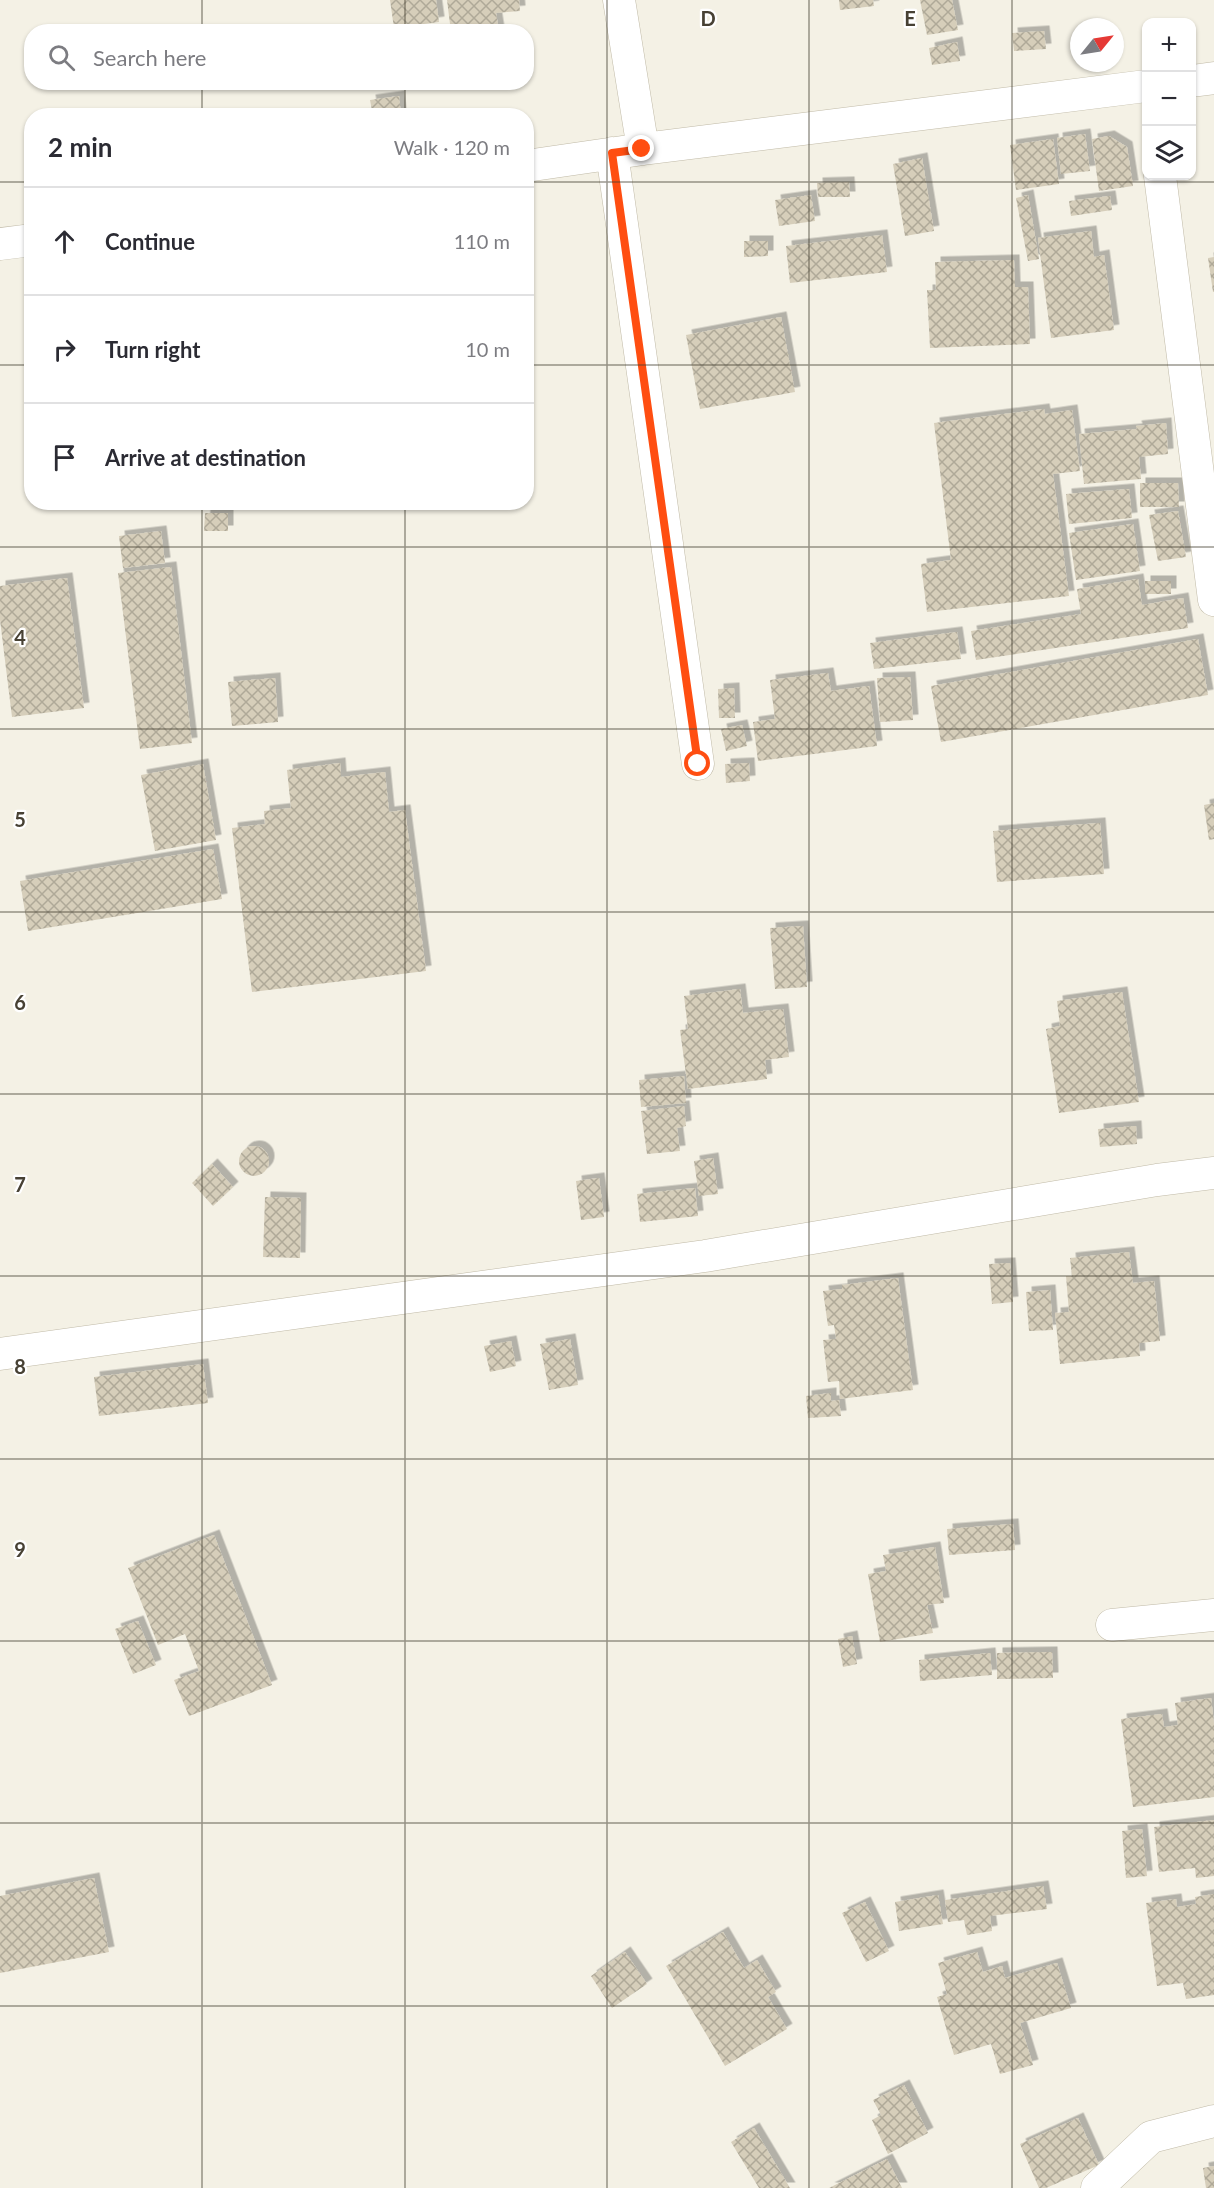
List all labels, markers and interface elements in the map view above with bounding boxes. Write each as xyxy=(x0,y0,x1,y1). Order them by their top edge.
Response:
text: D xyxy=(700,6,716,30)
text: E xyxy=(904,6,916,30)
north arrow xyxy=(1070,18,1124,72)
map controls xyxy=(1142,18,1196,180)
button: + xyxy=(1142,18,1196,72)
search box xyxy=(24,24,534,90)
icon: search xyxy=(45,41,78,74)
text: Search here xyxy=(93,44,206,71)
button: − xyxy=(1142,72,1196,126)
button: layers xyxy=(1142,126,1196,180)
text: 2 min xyxy=(48,131,112,163)
text: Walk · 120 m xyxy=(394,135,510,159)
route end xyxy=(628,135,654,161)
icon: ahead xyxy=(48,225,81,258)
text: Continue xyxy=(105,228,195,255)
text: 110 m xyxy=(454,229,510,253)
icon: right xyxy=(48,333,81,366)
text: Turn right xyxy=(105,336,200,363)
text: 10 m xyxy=(465,337,510,361)
icon: arrive xyxy=(48,441,81,474)
text: Arrive at destination xyxy=(105,444,306,471)
text: 4 xyxy=(14,625,26,649)
route start xyxy=(684,750,710,776)
text: 5 xyxy=(14,807,26,831)
text: 6 xyxy=(14,990,26,1014)
text: 7 xyxy=(14,1172,26,1196)
text: 8 xyxy=(14,1354,26,1378)
text: 9 xyxy=(14,1537,26,1561)

